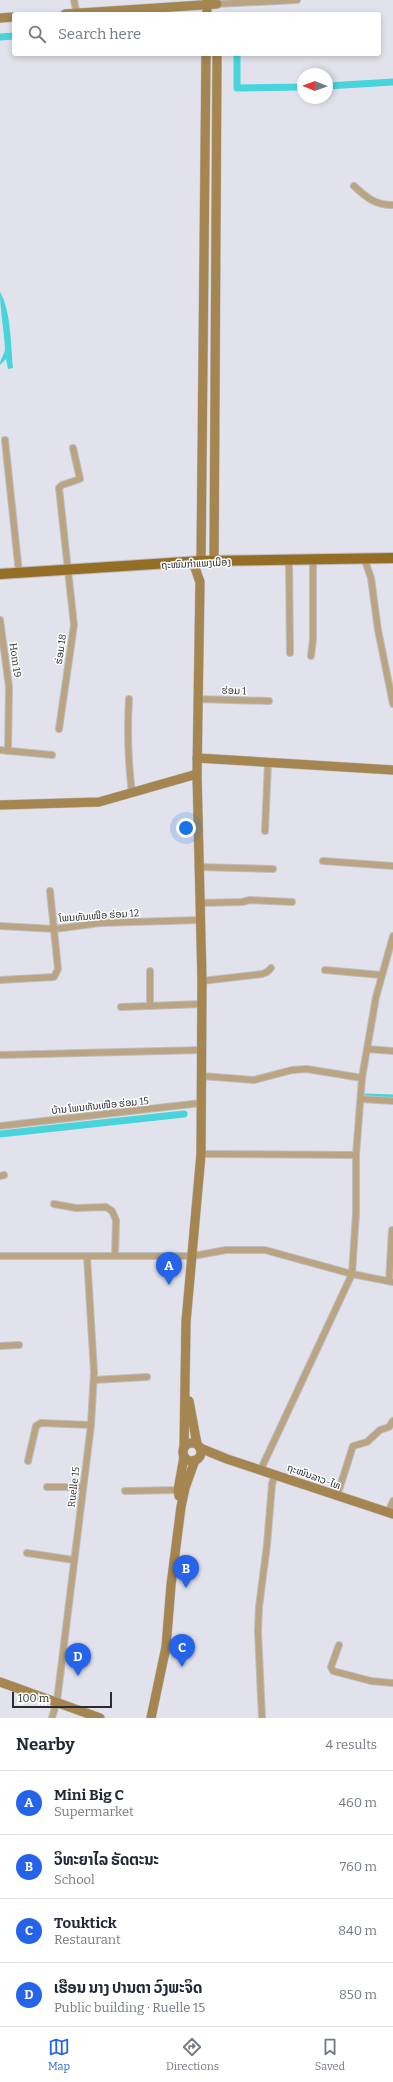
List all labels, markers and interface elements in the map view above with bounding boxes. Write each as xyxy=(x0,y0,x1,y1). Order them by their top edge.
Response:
search box xyxy=(12,12,381,56)
icon: search xyxy=(26,23,48,45)
text: Search here xyxy=(58,25,141,43)
north arrow xyxy=(297,68,333,104)
street label: ຖະໜົນກຳແພງເມືອງ xyxy=(161,555,231,572)
street label: ຮ່ອມ 18 xyxy=(53,633,69,665)
street label: Hom 19 xyxy=(7,642,23,678)
street label: ຮ່ອມ 1 xyxy=(221,685,246,697)
your location xyxy=(176,818,196,838)
street label: ໂພນທັນເໜືອ ຮ່ອມ 12 xyxy=(58,906,140,925)
street label: ບ້ານ ໂພນທັນເໜືອ ຮ່ອມ 15 xyxy=(51,1094,149,1117)
pin: A xyxy=(156,1252,182,1285)
street label: ຖະໜົນລາວ-ໄທ xyxy=(285,1462,342,1492)
street label: Ruelle 15 xyxy=(66,1466,82,1508)
pin: B xyxy=(173,1555,199,1588)
pin: C xyxy=(169,1634,195,1667)
pin: D xyxy=(65,1643,91,1676)
scale bar xyxy=(12,1690,112,1709)
text: 100 m xyxy=(18,1692,49,1705)
text: Nearby xyxy=(16,1734,75,1755)
text: 4 results xyxy=(325,1737,377,1752)
text: Mini Big C xyxy=(54,1786,124,1804)
text: A xyxy=(24,1795,34,1810)
text: 460 m xyxy=(338,1795,377,1810)
text: Supermarket xyxy=(54,1804,134,1819)
text: ວິທະຍາໄລ ຣັດຕະນະ xyxy=(54,1851,159,1869)
text: B xyxy=(25,1859,33,1874)
text: 760 m xyxy=(340,1859,377,1874)
text: School xyxy=(54,1872,95,1887)
text: Touktick xyxy=(54,1914,117,1932)
text: C xyxy=(25,1923,33,1938)
text: 840 m xyxy=(338,1923,377,1938)
text: Restaurant xyxy=(54,1932,121,1947)
text: ເຮືອນ ນາງ ປານຕາ ວົງພະຈິດ xyxy=(54,1979,202,1997)
text: D xyxy=(24,1987,34,2002)
text: 850 m xyxy=(339,1987,377,2002)
text: Public building · Ruelle 15 xyxy=(54,2000,205,2015)
tab: Map xyxy=(48,2036,70,2073)
tab: Directions xyxy=(166,2036,219,2073)
tab: Saved xyxy=(315,2036,345,2073)

